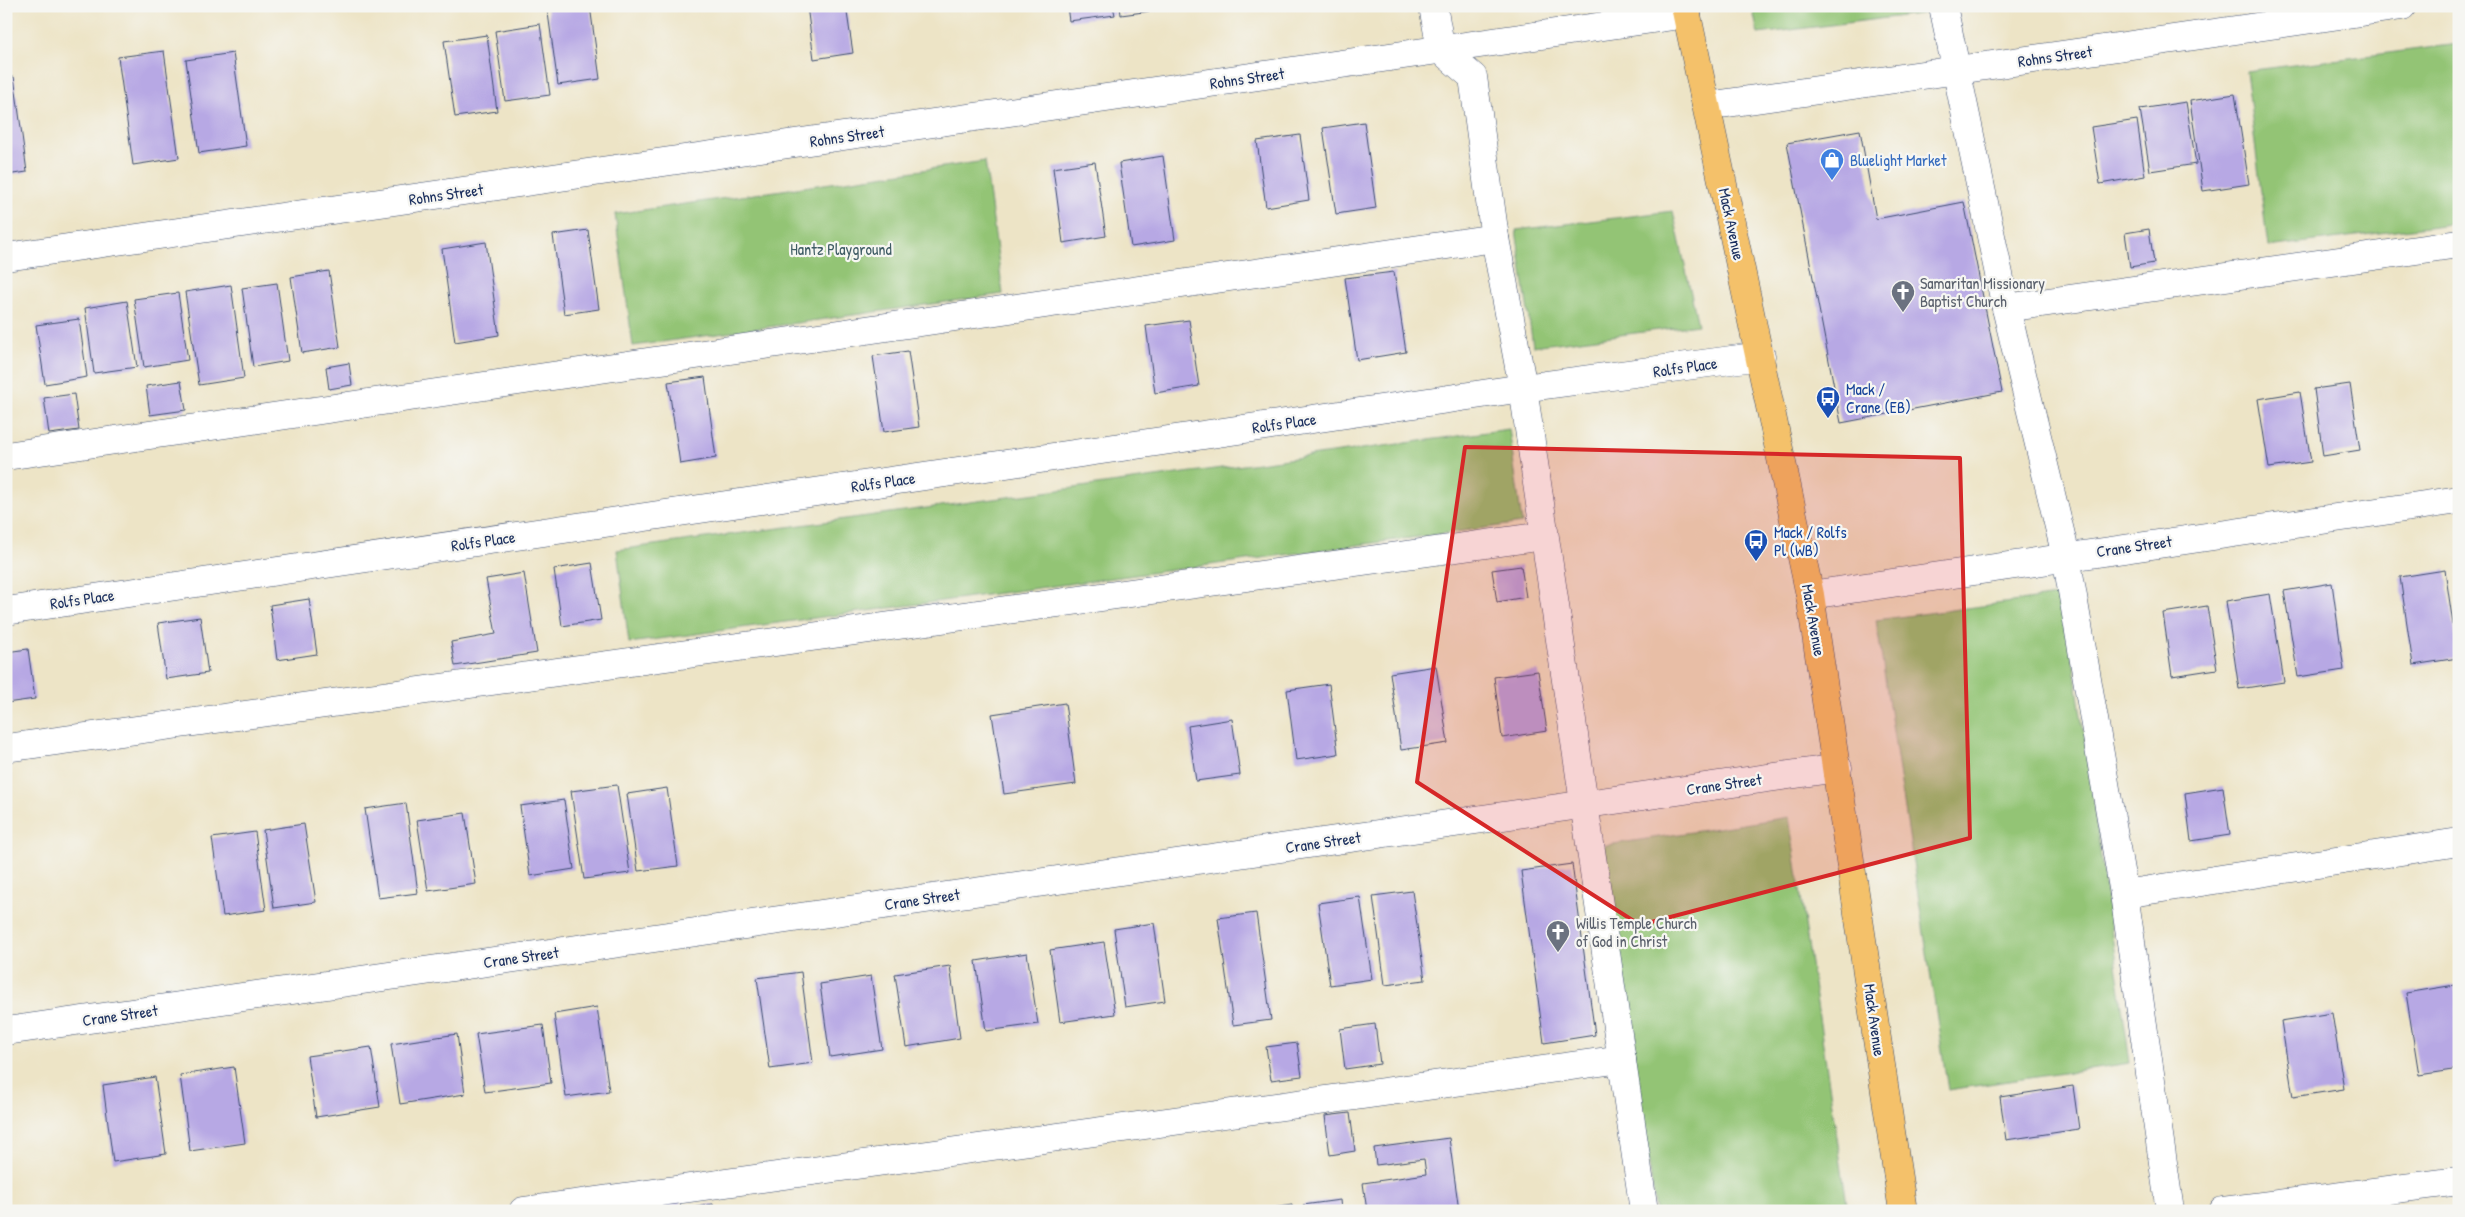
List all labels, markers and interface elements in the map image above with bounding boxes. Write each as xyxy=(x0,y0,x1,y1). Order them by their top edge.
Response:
street label: Rohns Street xyxy=(2016,40,2094,72)
street label: Rohns Street xyxy=(1208,62,1286,94)
street label: Rohns Street xyxy=(808,120,886,152)
shop icon: Bluelight Market xyxy=(1819,147,1845,181)
place label: Bluelight Market xyxy=(1850,149,1947,171)
street label: Rohns Street xyxy=(407,178,485,210)
street label: Mack Avenue xyxy=(1714,186,1750,263)
park label: Hantz Playground xyxy=(790,238,892,260)
place label: Samaritan Missionary Baptist Church xyxy=(1920,272,2045,312)
church icon: Samaritan Missionary Baptist Church xyxy=(1890,279,1916,313)
street label: Rolfs Place xyxy=(1652,352,1719,382)
place label: Mack / Crane (EB) xyxy=(1846,378,1911,418)
bus stop icon: Mack / Crane (EB) xyxy=(1815,385,1841,419)
street label: Rolfs Place xyxy=(1251,408,1318,438)
street label: Rolfs Place xyxy=(850,467,917,497)
place label: Mack / Rolfs Pl (WB) xyxy=(1774,521,1847,561)
street label: Rolfs Place xyxy=(450,526,517,556)
bus stop icon: Mack / Rolfs Pl (WB) xyxy=(1743,528,1769,562)
street label: Crane Street xyxy=(2095,530,2174,562)
street label: Mack Avenue xyxy=(1797,582,1831,658)
street label: Rolfs Place xyxy=(49,584,116,614)
street label: Crane Street xyxy=(1685,768,1764,800)
street label: Crane Street xyxy=(1284,826,1363,858)
street label: Crane Street xyxy=(883,883,962,915)
place label: Willis Temple Church of God in Christ xyxy=(1576,912,1697,952)
church icon: Willis Temple Church of God in Christ xyxy=(1545,919,1571,953)
street label: Crane Street xyxy=(482,941,561,973)
street label: Mack Avenue xyxy=(1859,982,1891,1058)
street label: Crane Street xyxy=(81,999,160,1031)

